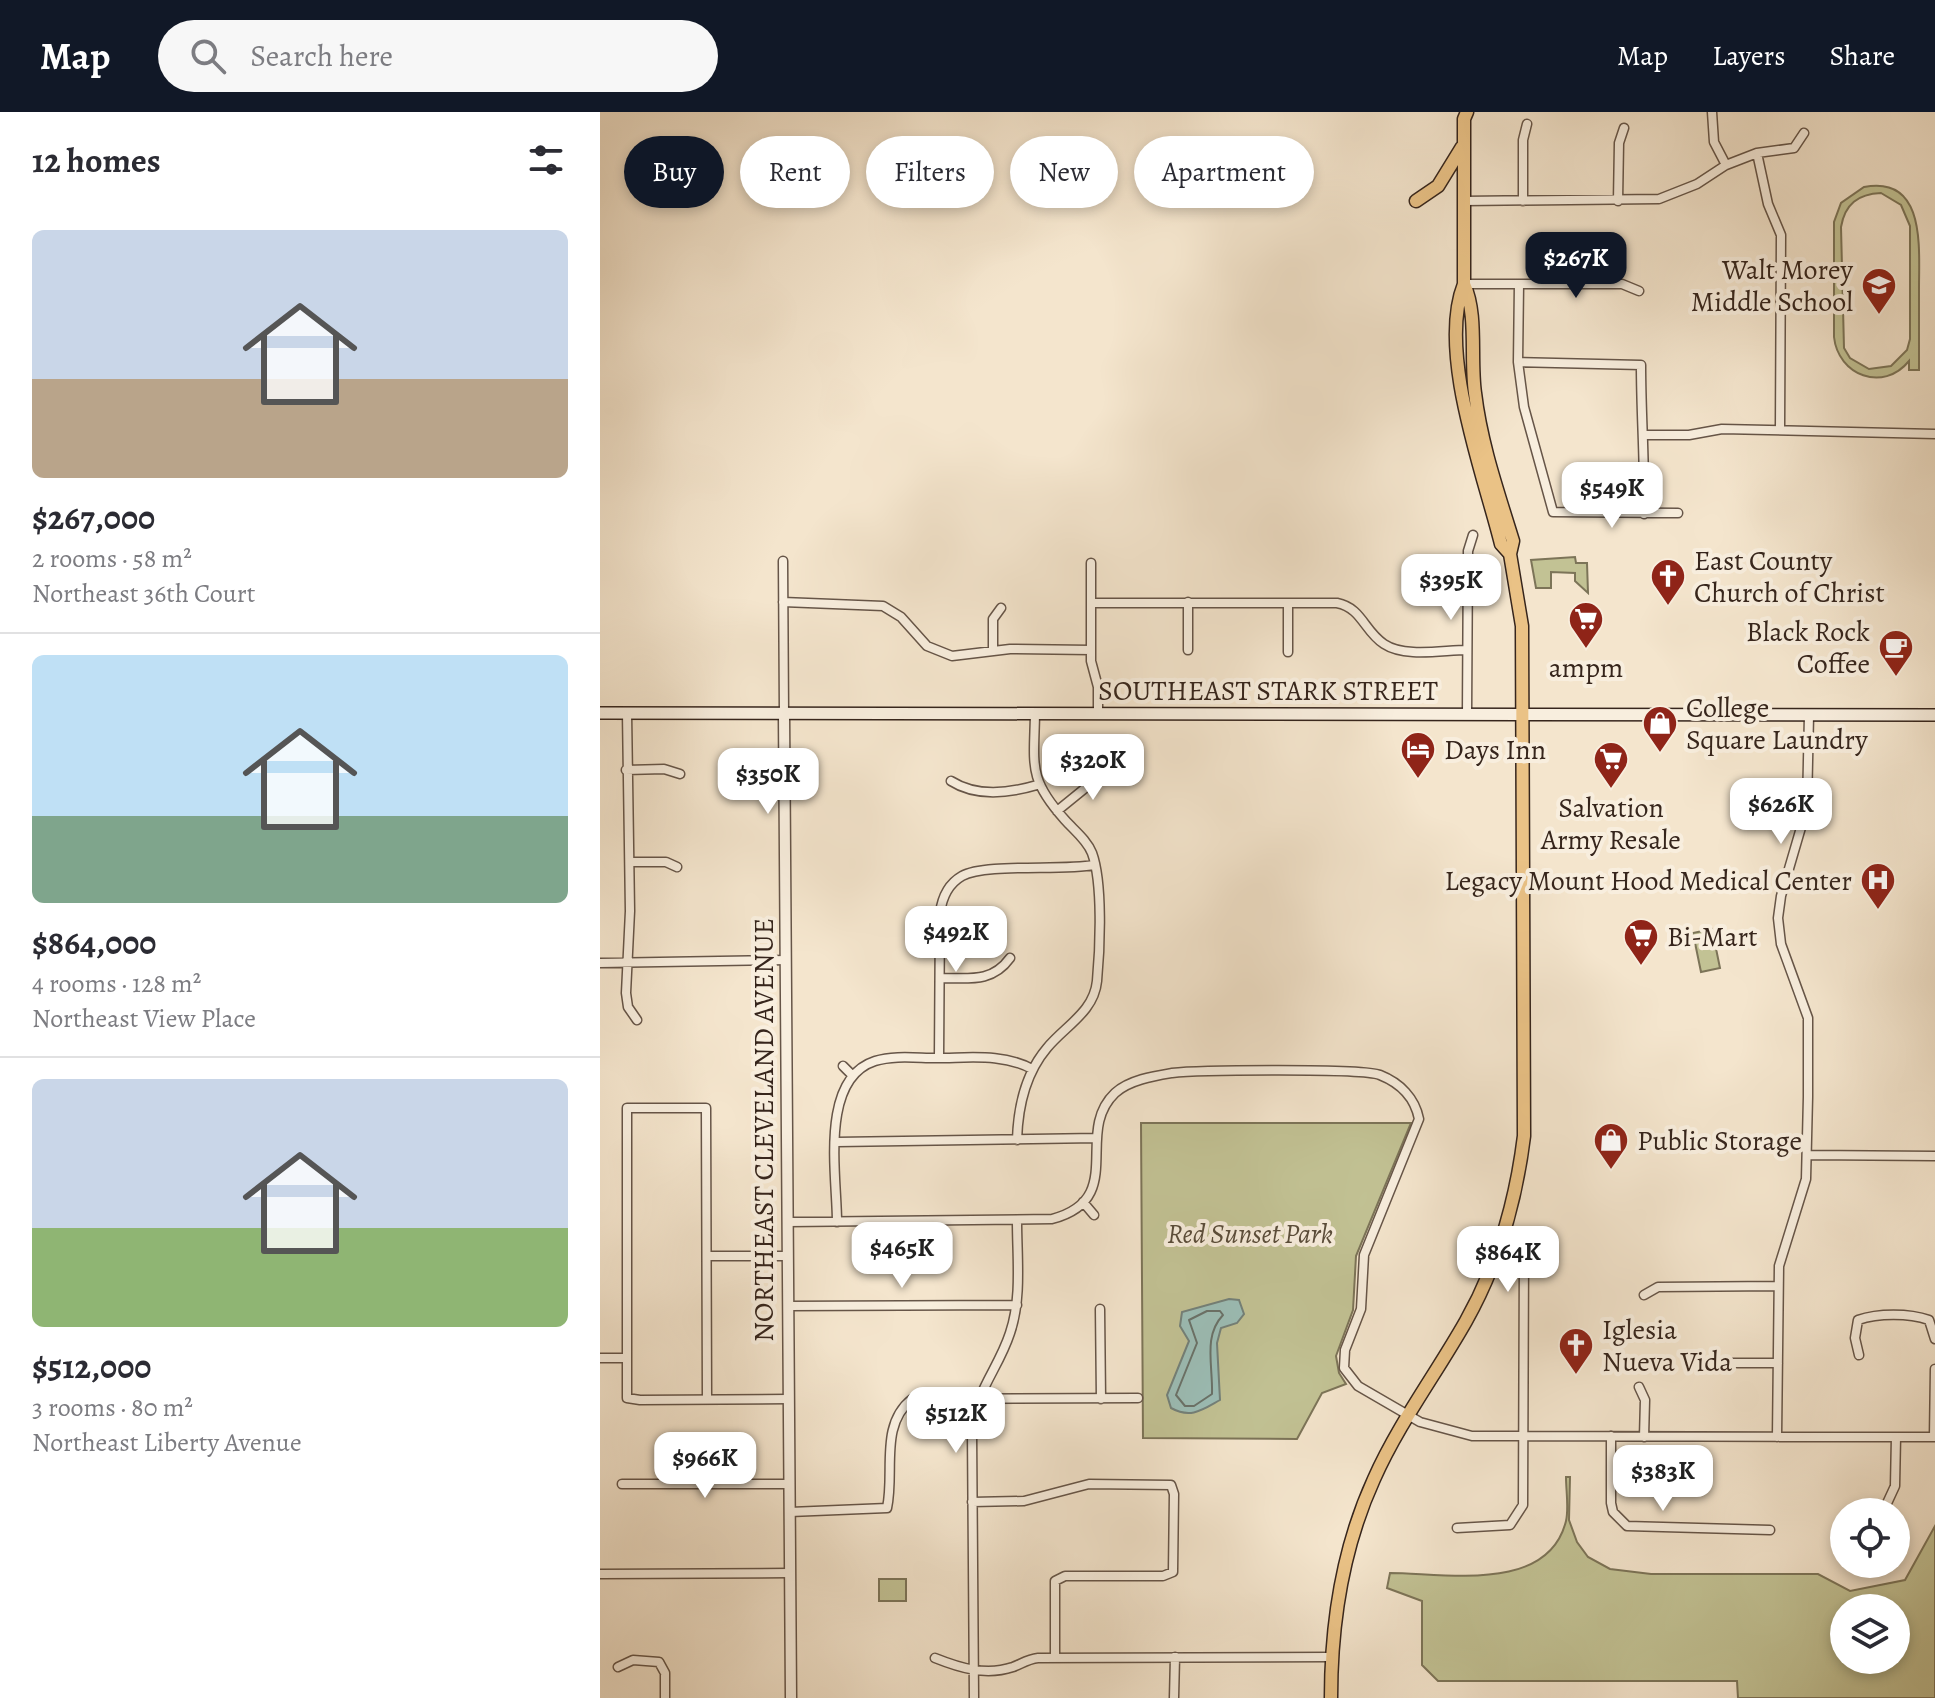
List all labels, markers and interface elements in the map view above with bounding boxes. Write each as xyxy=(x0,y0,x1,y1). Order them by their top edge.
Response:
search box xyxy=(158,20,718,92)
text: Map xyxy=(40,30,110,82)
icon: search xyxy=(186,34,230,78)
text: Search here xyxy=(250,36,393,76)
text: Map xyxy=(1617,37,1668,75)
text: Layers xyxy=(1712,37,1785,75)
text: Share xyxy=(1829,37,1895,75)
chip: Buy xyxy=(624,136,724,208)
chip: Rent xyxy=(740,136,850,208)
chip: Filters xyxy=(866,136,994,208)
chip: New xyxy=(1010,136,1118,208)
chip: Apartment xyxy=(1134,136,1314,208)
text: 12 homes xyxy=(32,137,161,184)
icon: filters xyxy=(524,138,568,182)
pin: $267K xyxy=(1520,232,1632,300)
text: $267K xyxy=(1543,240,1609,275)
place label: Walt Morey Middle School xyxy=(1691,251,1853,321)
school or university icon: Walt Morey Middle School xyxy=(1860,266,1898,316)
icon: home xyxy=(228,282,372,426)
pin: $549K xyxy=(1556,462,1668,530)
text: $549K xyxy=(1580,470,1644,505)
text: $267,000 xyxy=(32,494,155,541)
text: 2 rooms · 58 m² xyxy=(32,541,192,576)
place label: East County Church of Christ xyxy=(1694,542,1885,612)
pin: $395K xyxy=(1395,554,1507,622)
church icon: East County Church of Christ xyxy=(1649,557,1687,607)
text: $395K xyxy=(1419,562,1483,597)
text: Northeast 36th Court xyxy=(32,576,255,611)
supermarket icon: ampm xyxy=(1567,600,1605,650)
place label: Black Rock Coffee xyxy=(1746,613,1870,683)
cafe icon: Black Rock Coffee xyxy=(1877,628,1915,678)
place label: ampm xyxy=(1549,649,1623,687)
street label: SOUTHEAST STARK STREET xyxy=(1098,672,1438,710)
place label: College Square Laundry xyxy=(1686,689,1868,759)
shop icon: College Square Laundry xyxy=(1641,704,1679,754)
icon: home xyxy=(228,707,372,851)
hotel icon: Days Inn xyxy=(1399,730,1437,780)
place label: Days Inn xyxy=(1444,731,1546,769)
pin: $320K xyxy=(1037,734,1149,802)
supermarket icon: Salvation Army Resale xyxy=(1592,740,1630,790)
text: $320K xyxy=(1060,742,1126,777)
pin: $350K xyxy=(712,748,824,816)
text: $350K xyxy=(736,756,800,791)
pin: $626K xyxy=(1725,778,1837,846)
text: $626K xyxy=(1748,786,1814,821)
place label: Salvation Army Resale xyxy=(1540,789,1681,859)
hospital icon: Legacy Mount Hood Medical Center xyxy=(1859,861,1897,911)
place label: Legacy Mount Hood Medical Center xyxy=(1445,862,1852,900)
pin: $492K xyxy=(900,906,1012,974)
text: $492K xyxy=(923,914,989,949)
supermarket icon: Bi-Mart xyxy=(1622,917,1660,967)
street label: NORTHEAST CLEVELAND AVENUE xyxy=(745,918,783,1342)
place label: Bi-Mart xyxy=(1667,918,1758,956)
text: $864,000 xyxy=(32,919,156,966)
text: 4 rooms · 128 m² xyxy=(32,966,201,1001)
text: Northeast View Place xyxy=(32,1001,256,1036)
shop icon: Public Storage xyxy=(1592,1121,1630,1171)
place label: Public Storage xyxy=(1637,1122,1802,1160)
icon: home xyxy=(228,1131,372,1275)
park label: Red Sunset Park xyxy=(1167,1215,1333,1253)
pin: $465K xyxy=(846,1222,958,1290)
pin: $864K xyxy=(1452,1226,1564,1294)
text: $465K xyxy=(870,1230,934,1265)
text: $864K xyxy=(1475,1234,1541,1269)
place label: Iglesia Nueva Vida xyxy=(1602,1311,1732,1381)
church icon: Iglesia Nueva Vida xyxy=(1557,1326,1595,1376)
text: $512,000 xyxy=(32,1343,151,1390)
pin: $512K xyxy=(900,1387,1012,1455)
text: 3 rooms · 80 m² xyxy=(32,1390,193,1425)
text: $512K xyxy=(925,1395,987,1430)
text: Northeast Liberty Avenue xyxy=(32,1425,302,1460)
pin: $966K xyxy=(649,1432,761,1500)
text: $966K xyxy=(672,1440,738,1475)
pin: $383K xyxy=(1607,1445,1719,1513)
text: $383K xyxy=(1631,1453,1695,1488)
map controls xyxy=(1830,1498,1910,1674)
button: locate xyxy=(1830,1498,1910,1578)
button: layers xyxy=(1830,1594,1910,1674)

